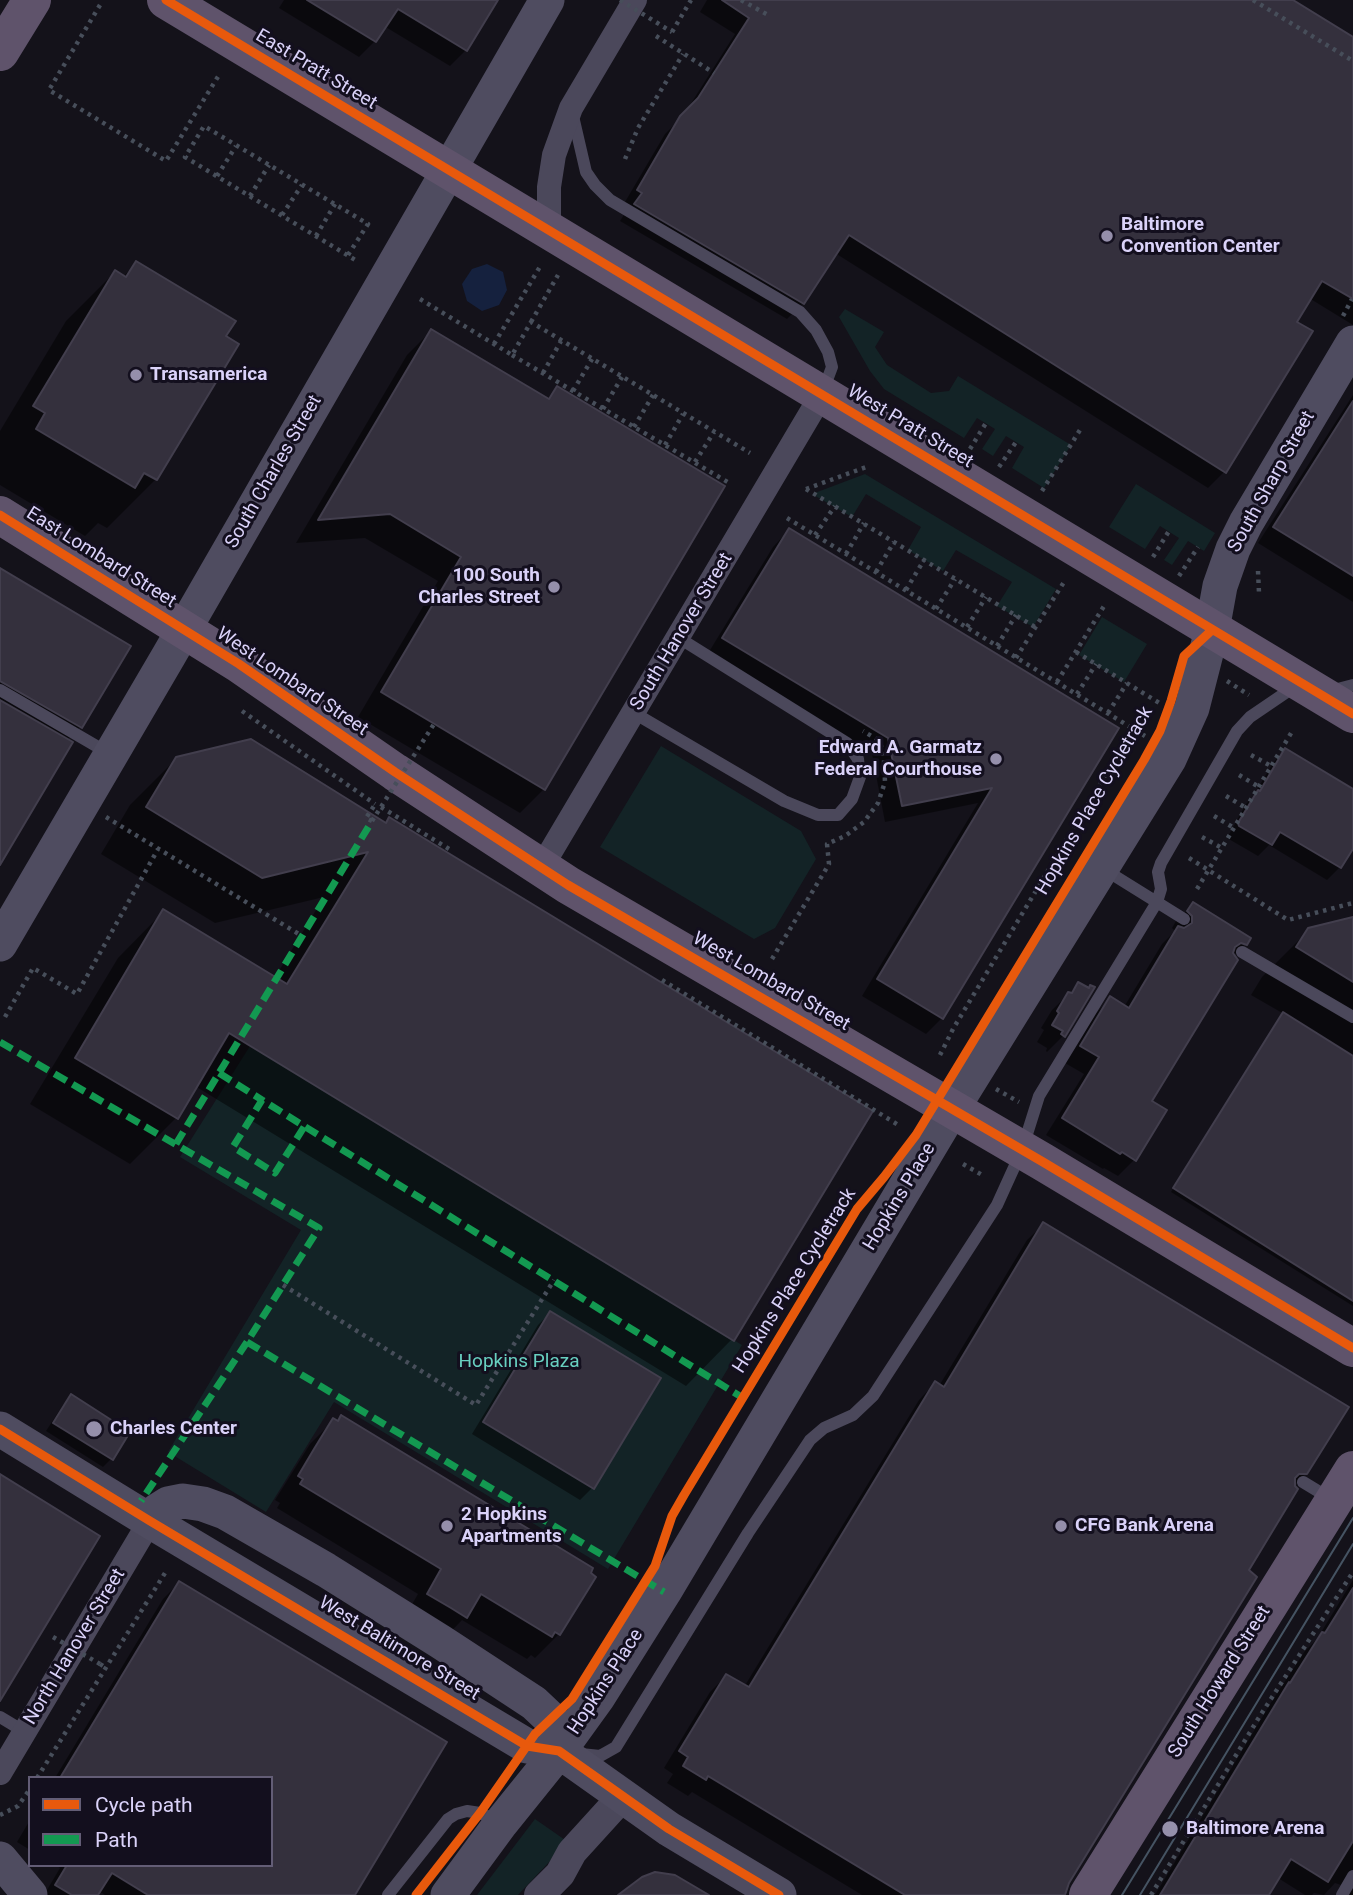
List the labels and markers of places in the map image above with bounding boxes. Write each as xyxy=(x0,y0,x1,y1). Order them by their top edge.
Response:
place label: Baltimore Convention Center xyxy=(1121,214,1280,258)
marker: Baltimore Convention Center xyxy=(1099,228,1115,244)
place label: Transamerica xyxy=(150,364,267,386)
marker: Transamerica xyxy=(128,367,144,383)
place label: 100 South Charles Street xyxy=(418,565,540,609)
marker: 100 South Charles Street xyxy=(546,579,562,595)
place label: Edward A. Garmatz Federal Courthouse xyxy=(814,737,982,781)
marker: Edward A. Garmatz Federal Courthouse xyxy=(988,751,1004,767)
place label: Charles Center xyxy=(110,1418,237,1440)
marker: Charles Center xyxy=(84,1419,104,1439)
place label: 2 Hopkins Apartments xyxy=(461,1504,562,1548)
place label: CFG Bank Arena xyxy=(1075,1515,1214,1537)
marker: 2 Hopkins Apartments xyxy=(439,1518,455,1534)
marker: CFG Bank Arena xyxy=(1053,1518,1069,1534)
place label: Baltimore Arena xyxy=(1186,1818,1324,1840)
marker: Baltimore Arena xyxy=(1160,1819,1180,1839)

